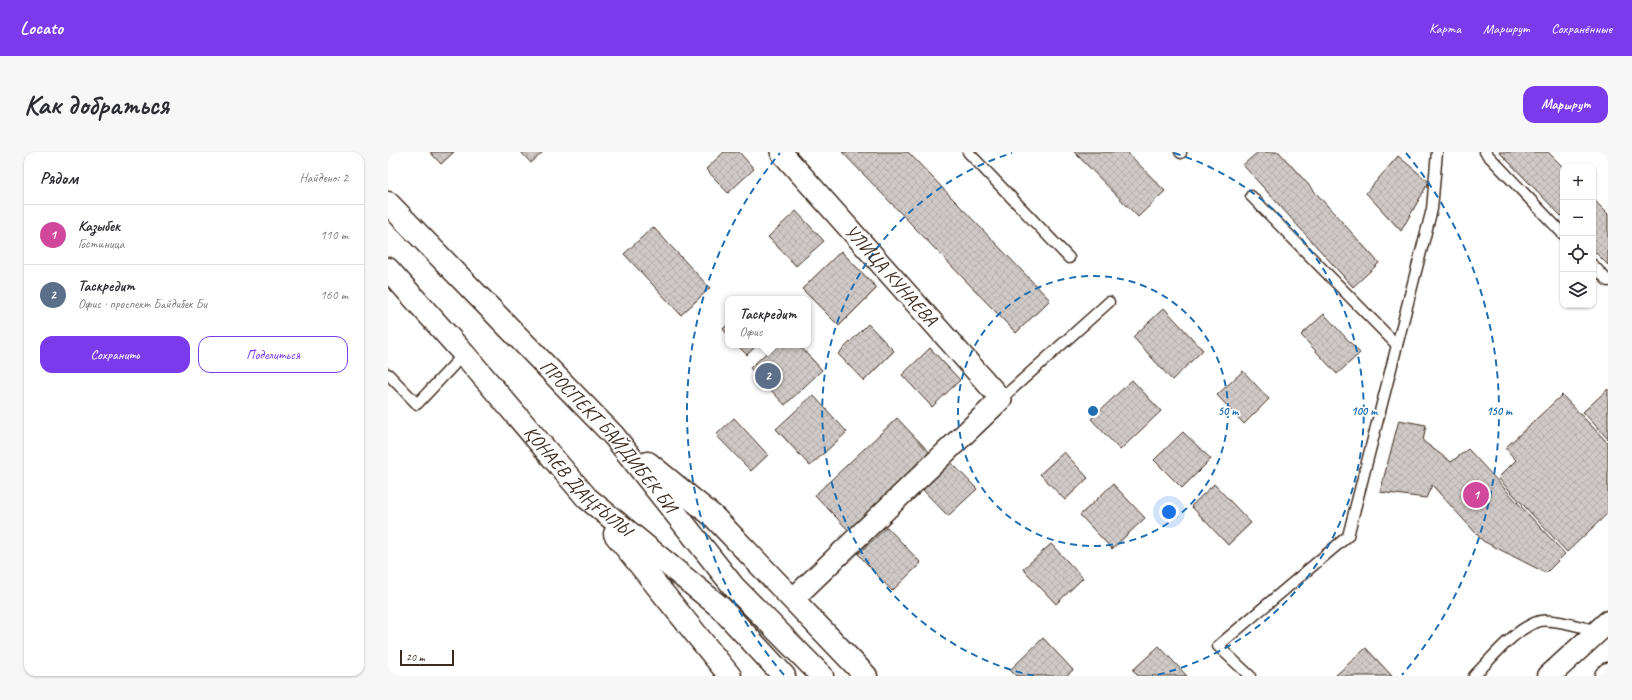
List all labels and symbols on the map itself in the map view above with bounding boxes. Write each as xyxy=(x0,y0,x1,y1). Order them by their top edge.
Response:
street label: УЛИЦА КУНАЕВА xyxy=(839,220,943,332)
street label: ПРОСПЕКТ БАЙДИБЕК БИ xyxy=(535,355,684,519)
pin: 2 xyxy=(755,361,781,391)
text: 50 m xyxy=(1218,403,1239,419)
text: 100 m xyxy=(1351,403,1378,419)
text: 150 m xyxy=(1486,403,1513,419)
centre of rings xyxy=(1086,404,1100,418)
street label: ҚОНАЕВ ДАҢҒЫЛЫ xyxy=(519,421,639,544)
pin: 1 xyxy=(1463,480,1489,510)
your location xyxy=(1159,502,1179,522)
scale bar xyxy=(400,648,454,667)

